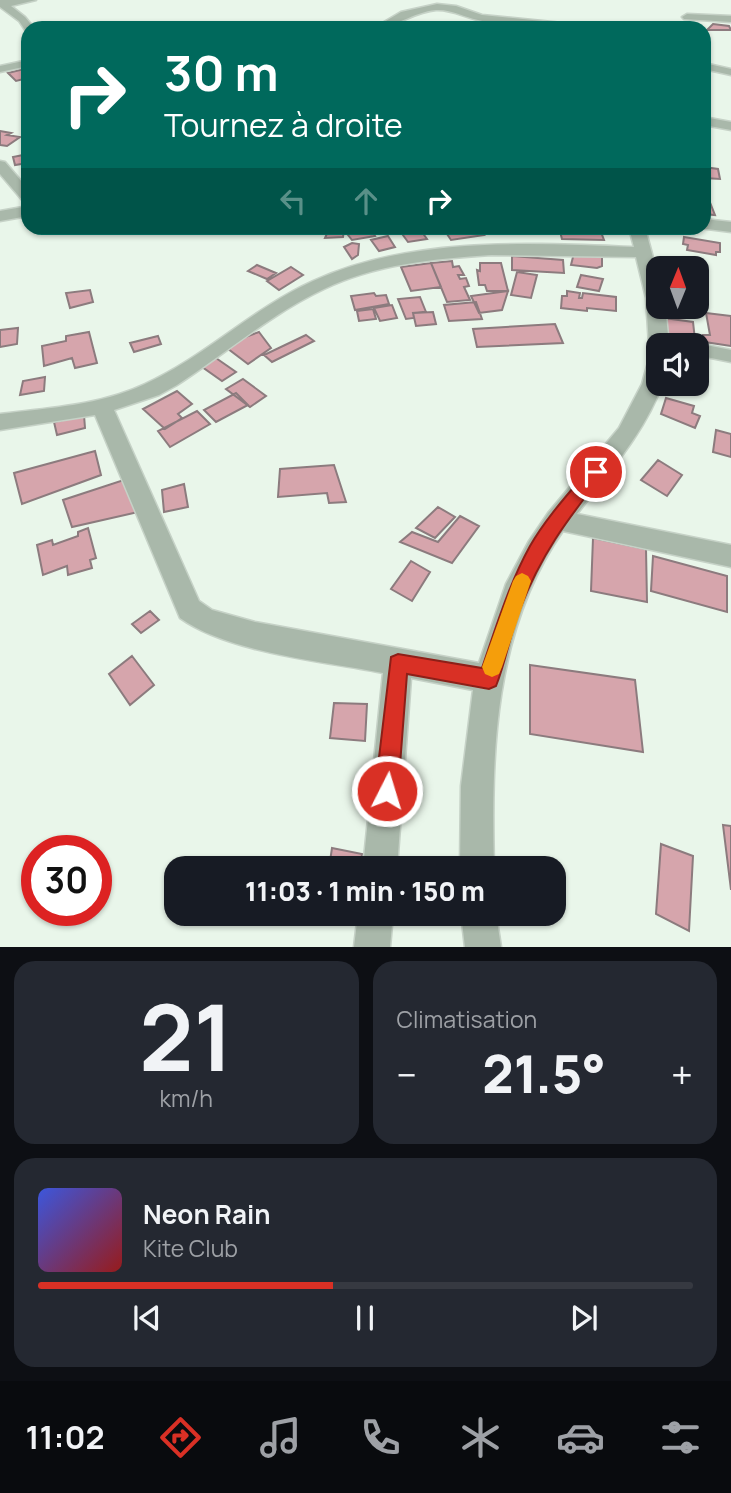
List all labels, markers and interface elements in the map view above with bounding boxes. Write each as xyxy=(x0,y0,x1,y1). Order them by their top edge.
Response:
text: 30 m xyxy=(164,39,279,106)
icon: right xyxy=(49,49,140,140)
text: Tournez à droite xyxy=(164,103,403,147)
icon: left xyxy=(274,182,312,220)
icon: ahead xyxy=(347,182,385,220)
icon: right xyxy=(420,182,458,220)
north arrow xyxy=(646,256,709,318)
map controls xyxy=(646,256,709,396)
button: sound xyxy=(646,333,709,396)
pin xyxy=(566,442,626,502)
icon: arrive xyxy=(577,453,615,491)
position arrow xyxy=(350,754,424,828)
speed limit sign: 30 xyxy=(21,835,112,926)
text: 11:03 · 1 min · 150 m xyxy=(245,873,485,909)
text: 21 xyxy=(139,974,233,1098)
text: Climatisation xyxy=(397,1003,537,1035)
text: 21.5° xyxy=(482,1038,606,1109)
text: − xyxy=(397,1048,417,1100)
text: + xyxy=(671,1048,693,1100)
text: km/h xyxy=(160,1082,213,1114)
text: Neon Rain xyxy=(143,1196,271,1232)
text: Kite Club xyxy=(143,1232,238,1264)
icon: previous xyxy=(128,1299,166,1337)
icon: pause xyxy=(346,1299,384,1337)
icon: next xyxy=(565,1299,603,1337)
icon: directions xyxy=(156,1413,205,1462)
icon: music xyxy=(256,1413,305,1462)
icon: phone xyxy=(356,1413,405,1462)
icon: climate xyxy=(456,1413,505,1462)
icon: car xyxy=(556,1413,605,1462)
icon: filters xyxy=(656,1413,705,1462)
text: 11:02 xyxy=(26,1415,105,1459)

